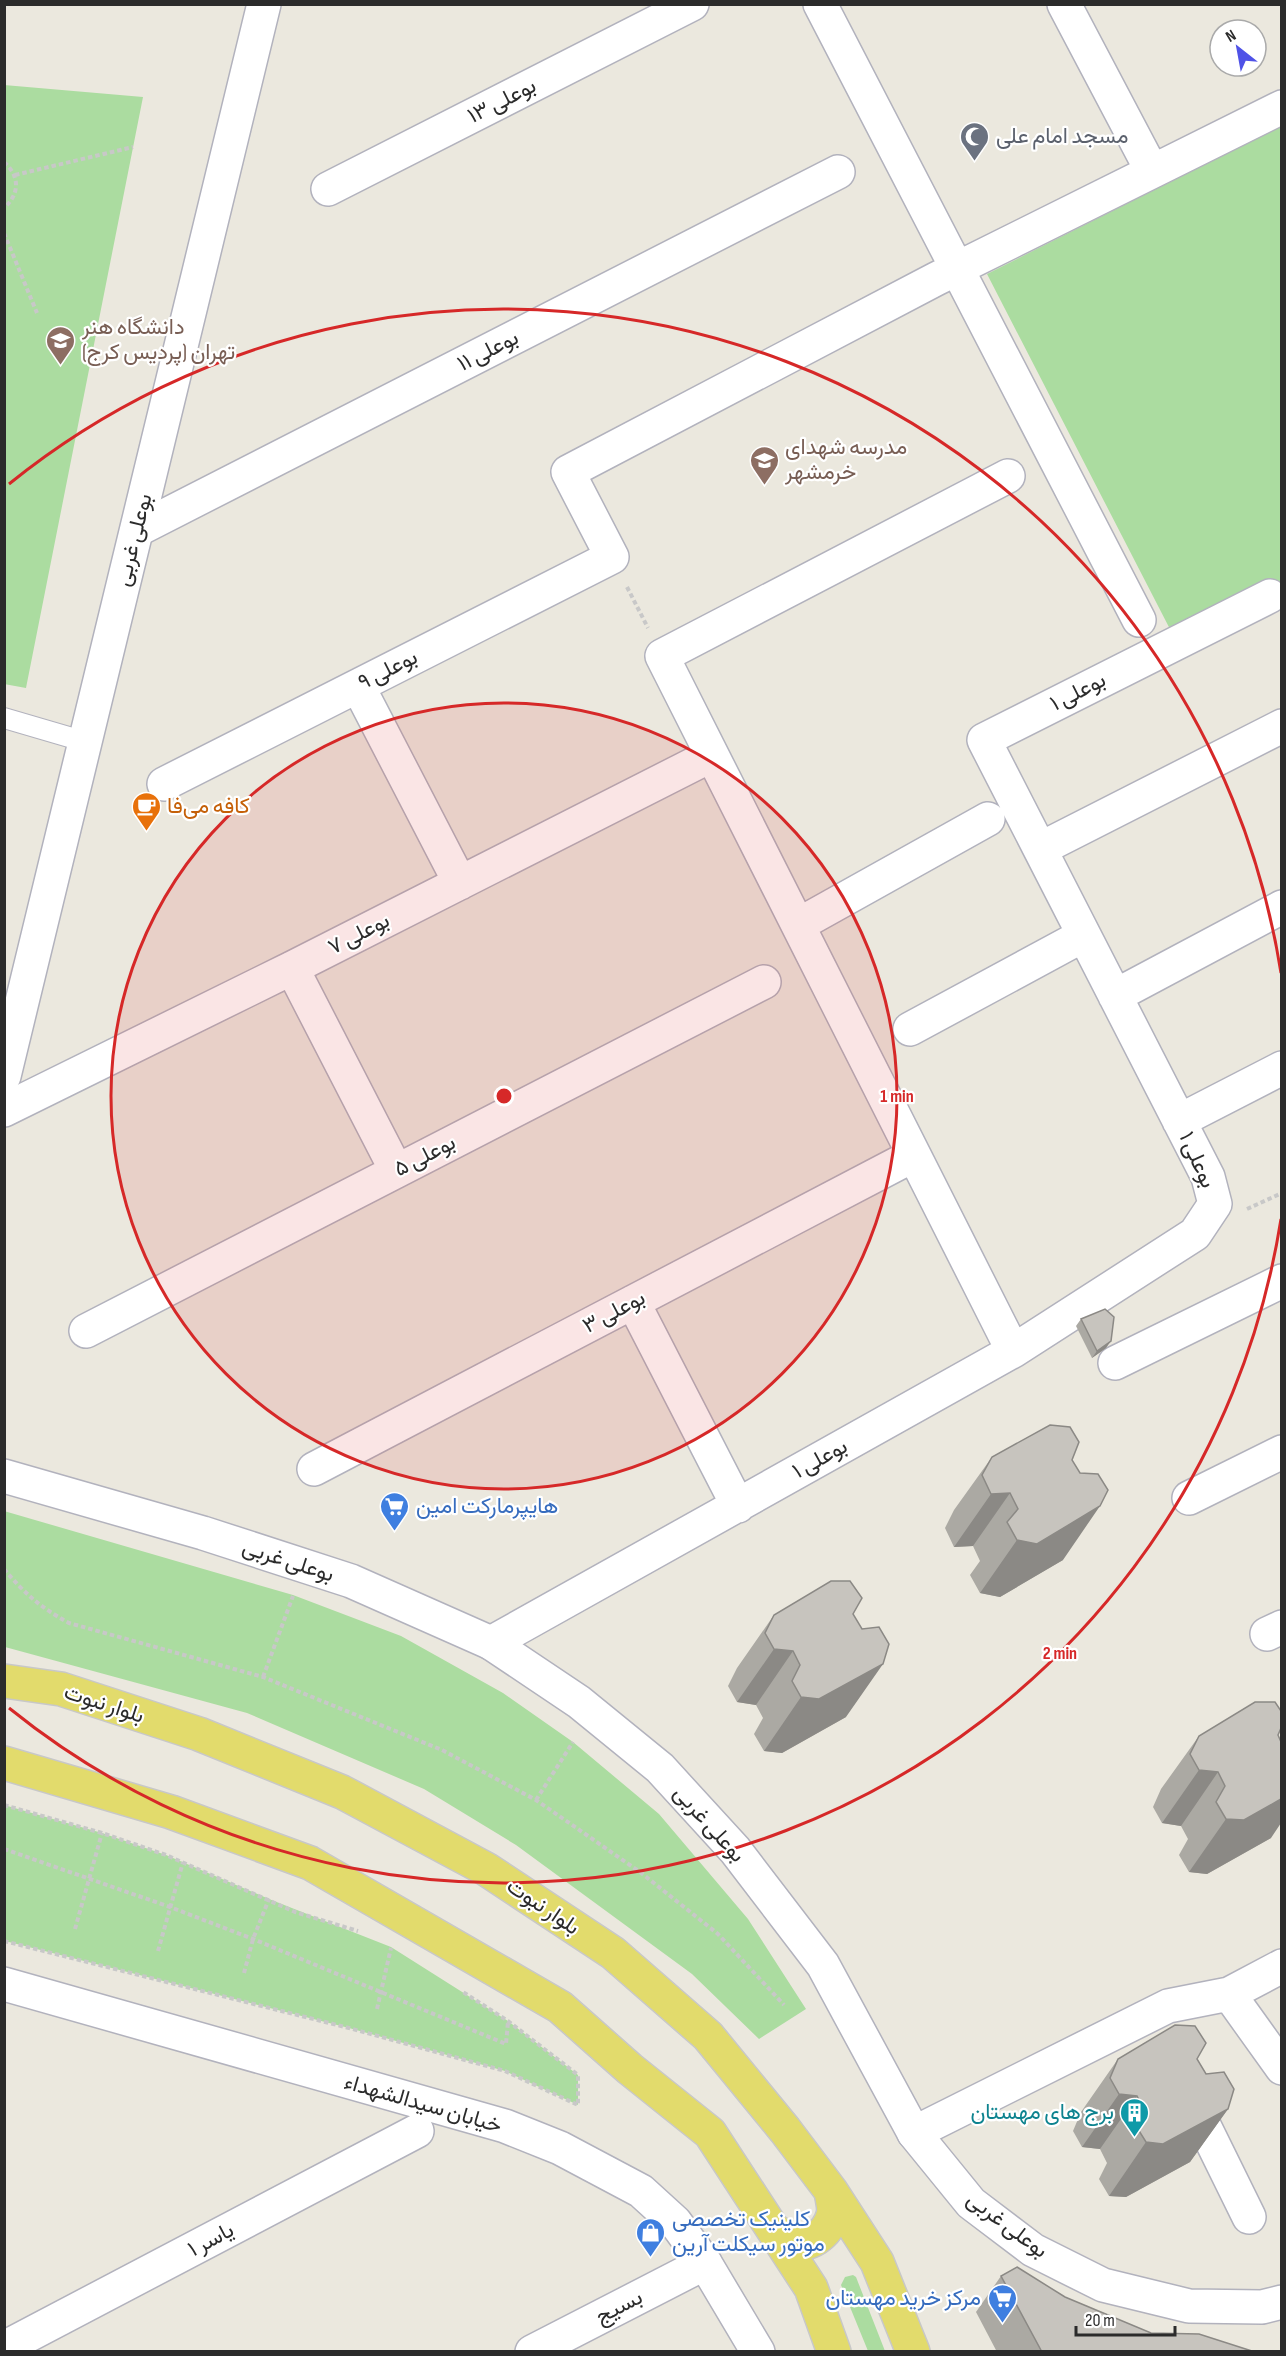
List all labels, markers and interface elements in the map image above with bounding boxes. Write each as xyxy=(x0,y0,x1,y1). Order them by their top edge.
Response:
north arrow xyxy=(1208,18,1268,78)
text: N xyxy=(1222,26,1240,47)
street label: بوعلی ۱۳ xyxy=(463,72,541,130)
mosque icon: مسجد امام علی xyxy=(959,120,991,162)
place label: مسجد امام علی xyxy=(996,123,1128,150)
place label: دانشگاه هنر تهران (پردیس کرج) xyxy=(81,314,235,366)
school or university icon: دانشگاه هنر تهران (پردیس کرج) xyxy=(45,324,77,366)
street label: بوعلی ۱۱ xyxy=(453,324,523,378)
place label: مدرسه شهدای خرمشهر xyxy=(784,434,907,486)
school or university icon: مدرسه شهدای خرمشهر xyxy=(748,444,780,486)
street label: بوعلی غربی xyxy=(109,491,159,589)
street label: بوعلی ۹ xyxy=(354,644,422,696)
street label: بوعلی ۱ xyxy=(1046,667,1110,717)
cafe icon: کافه می‌فا xyxy=(130,790,162,832)
place label: کافه می‌فا xyxy=(167,793,250,820)
street label: بوعلی ۷ xyxy=(324,907,394,961)
centre of rings xyxy=(494,1086,514,1106)
text: 1 min xyxy=(880,1086,914,1107)
street label: بوعلی ۱ xyxy=(1173,1128,1221,1192)
street label: بوعلی ۵ xyxy=(390,1129,460,1183)
street label: بوعلی ۳ xyxy=(578,1284,650,1340)
street label: بوعلی ۱ xyxy=(788,1433,852,1485)
supermarket icon: هایپرمارکت امین xyxy=(379,1490,411,1532)
place label: هایپرمارکت امین xyxy=(416,1493,558,1520)
street label: بوعلی غربی xyxy=(239,1534,337,1588)
text: 2 min xyxy=(1043,1643,1077,1664)
street label: بلوار نبوت xyxy=(61,1678,147,1730)
street label: بوعلی غربی xyxy=(667,1780,751,1868)
street label: بلوار نبوت xyxy=(501,1873,585,1941)
street label: خیابان سیدالشهداء xyxy=(341,2069,505,2139)
building icon: برج های مهستان xyxy=(1119,2096,1151,2138)
place label: برج های مهستان xyxy=(970,2099,1114,2126)
street label: بوعلی غربی xyxy=(961,2186,1053,2264)
place label: کلینیک تخصصی موتور سیکلت آرین xyxy=(672,2206,825,2258)
shop icon: کلینیک تخصصی موتور سیکلت آرین xyxy=(635,2216,667,2258)
street label: یاسر ۱ xyxy=(183,2217,239,2263)
supermarket icon: مرکز خرید مهستان xyxy=(986,2282,1018,2324)
street label: بسیج xyxy=(591,2284,647,2330)
place label: مرکز خرید مهستان xyxy=(825,2285,981,2312)
scale bar xyxy=(1076,2299,1175,2337)
text: 20 m xyxy=(1085,2310,1115,2331)

